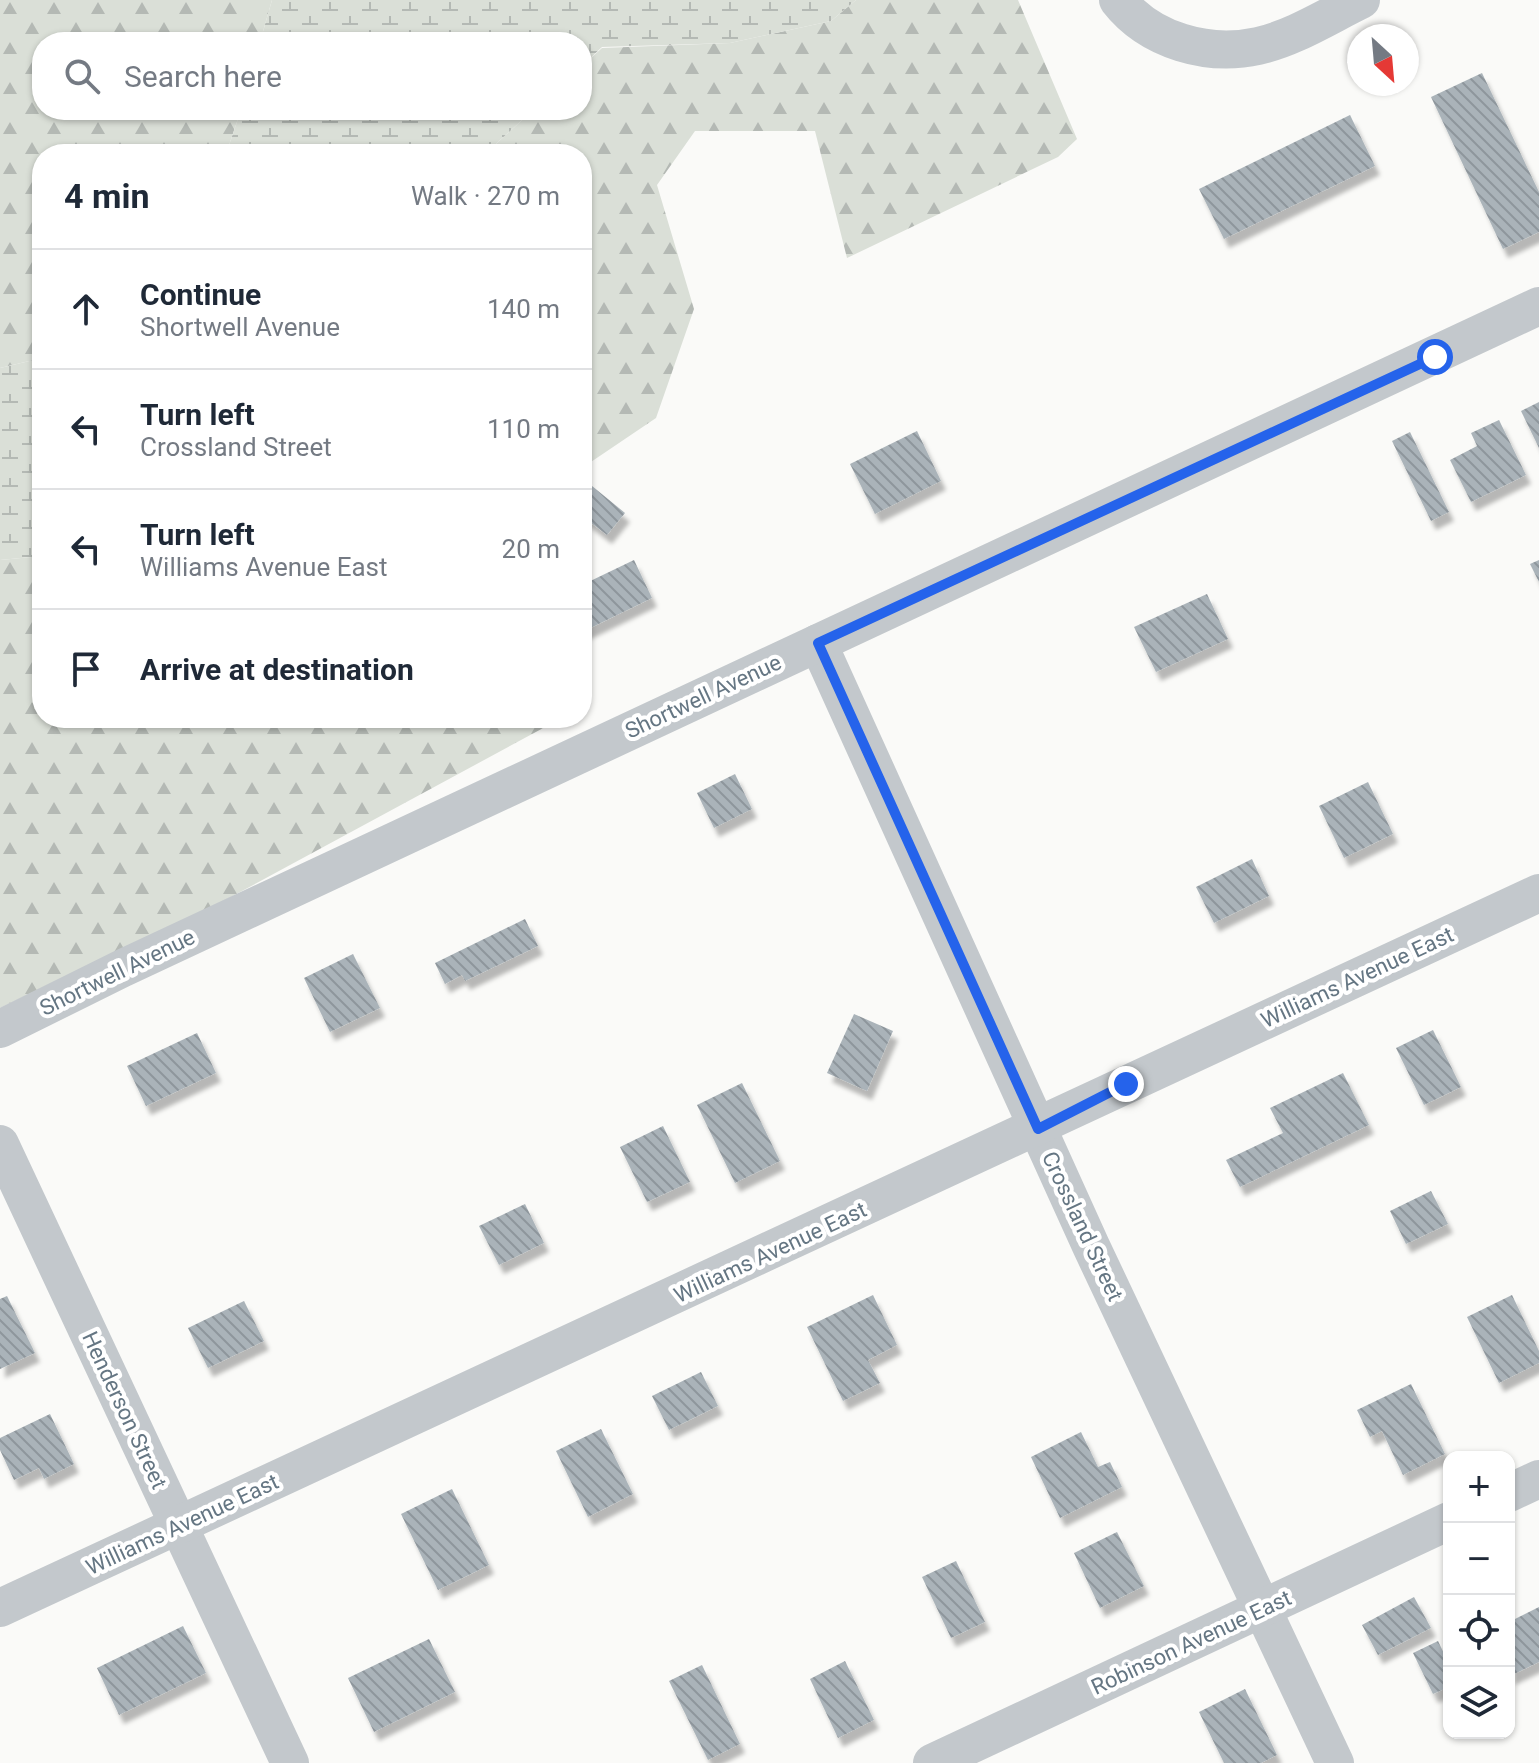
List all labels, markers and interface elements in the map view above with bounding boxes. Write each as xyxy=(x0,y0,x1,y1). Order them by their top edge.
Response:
north arrow xyxy=(1347,24,1419,96)
search box xyxy=(32,32,592,120)
icon: search xyxy=(60,54,104,98)
text: Search here xyxy=(124,59,282,94)
text: 4 min xyxy=(64,176,149,216)
text: Walk · 270 m xyxy=(411,181,560,211)
text: Continue xyxy=(140,277,261,312)
icon: ahead xyxy=(64,287,108,331)
text: 140 m xyxy=(487,294,560,324)
text: Shortwell Avenue xyxy=(140,312,340,342)
route start xyxy=(1417,339,1453,375)
text: Turn left xyxy=(140,397,255,432)
icon: left xyxy=(64,407,108,451)
text: 110 m xyxy=(487,414,560,444)
text: Crossland Street xyxy=(140,432,332,462)
text: Turn left xyxy=(140,517,255,552)
icon: left xyxy=(64,527,108,571)
text: 20 m xyxy=(502,534,560,564)
text: Williams Avenue East xyxy=(140,552,387,582)
icon: arrive xyxy=(64,647,108,691)
street label: Shortwell Avenue xyxy=(621,649,785,744)
text: Arrive at destination xyxy=(140,652,414,687)
street label: Williams Avenue East xyxy=(1257,922,1457,1033)
street label: Shortwell Avenue xyxy=(36,924,199,1021)
route end xyxy=(1108,1066,1144,1102)
street label: Crossland Street xyxy=(1037,1147,1128,1305)
street label: Williams Avenue East xyxy=(670,1197,870,1308)
street label: Henderson Street xyxy=(77,1328,172,1493)
map controls xyxy=(1443,1451,1515,1739)
button: + xyxy=(1443,1451,1515,1523)
street label: Williams Avenue East xyxy=(82,1469,282,1580)
button: − xyxy=(1443,1523,1515,1595)
street label: Robinson Avenue East xyxy=(1087,1585,1295,1700)
button: locate xyxy=(1443,1595,1515,1667)
button: layers xyxy=(1443,1667,1515,1739)

